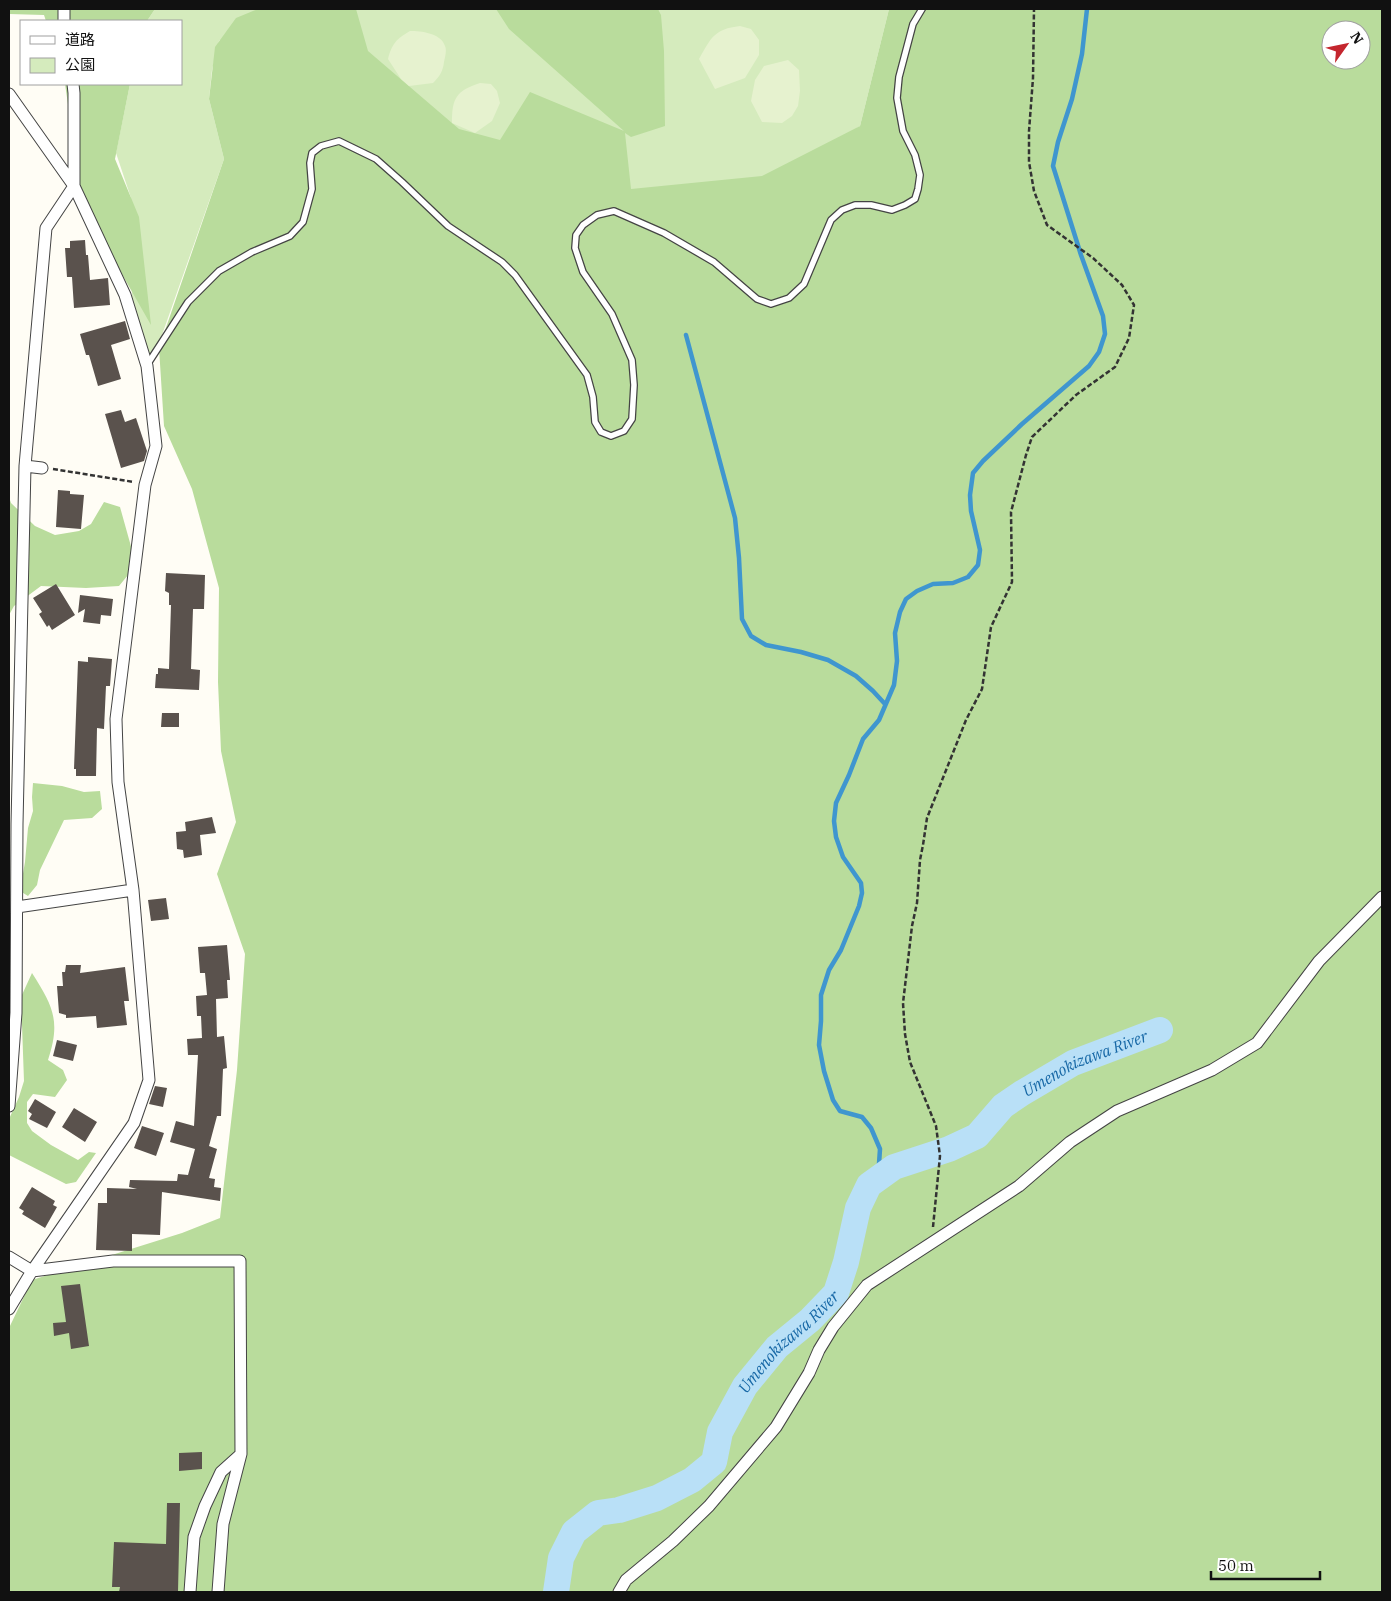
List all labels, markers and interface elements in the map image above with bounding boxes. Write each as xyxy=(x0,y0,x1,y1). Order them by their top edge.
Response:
legend xyxy=(20,20,182,85)
north arrow xyxy=(1321,20,1371,70)
text: N xyxy=(1346,28,1367,47)
text: 道路 xyxy=(65,30,95,49)
text: 公園 xyxy=(65,55,95,74)
water label: Umenokizawa River xyxy=(1018,1025,1151,1101)
water label: Umenokizawa River xyxy=(733,1285,844,1396)
scale bar xyxy=(1211,1548,1320,1580)
text: 50 m xyxy=(1218,1556,1254,1575)

